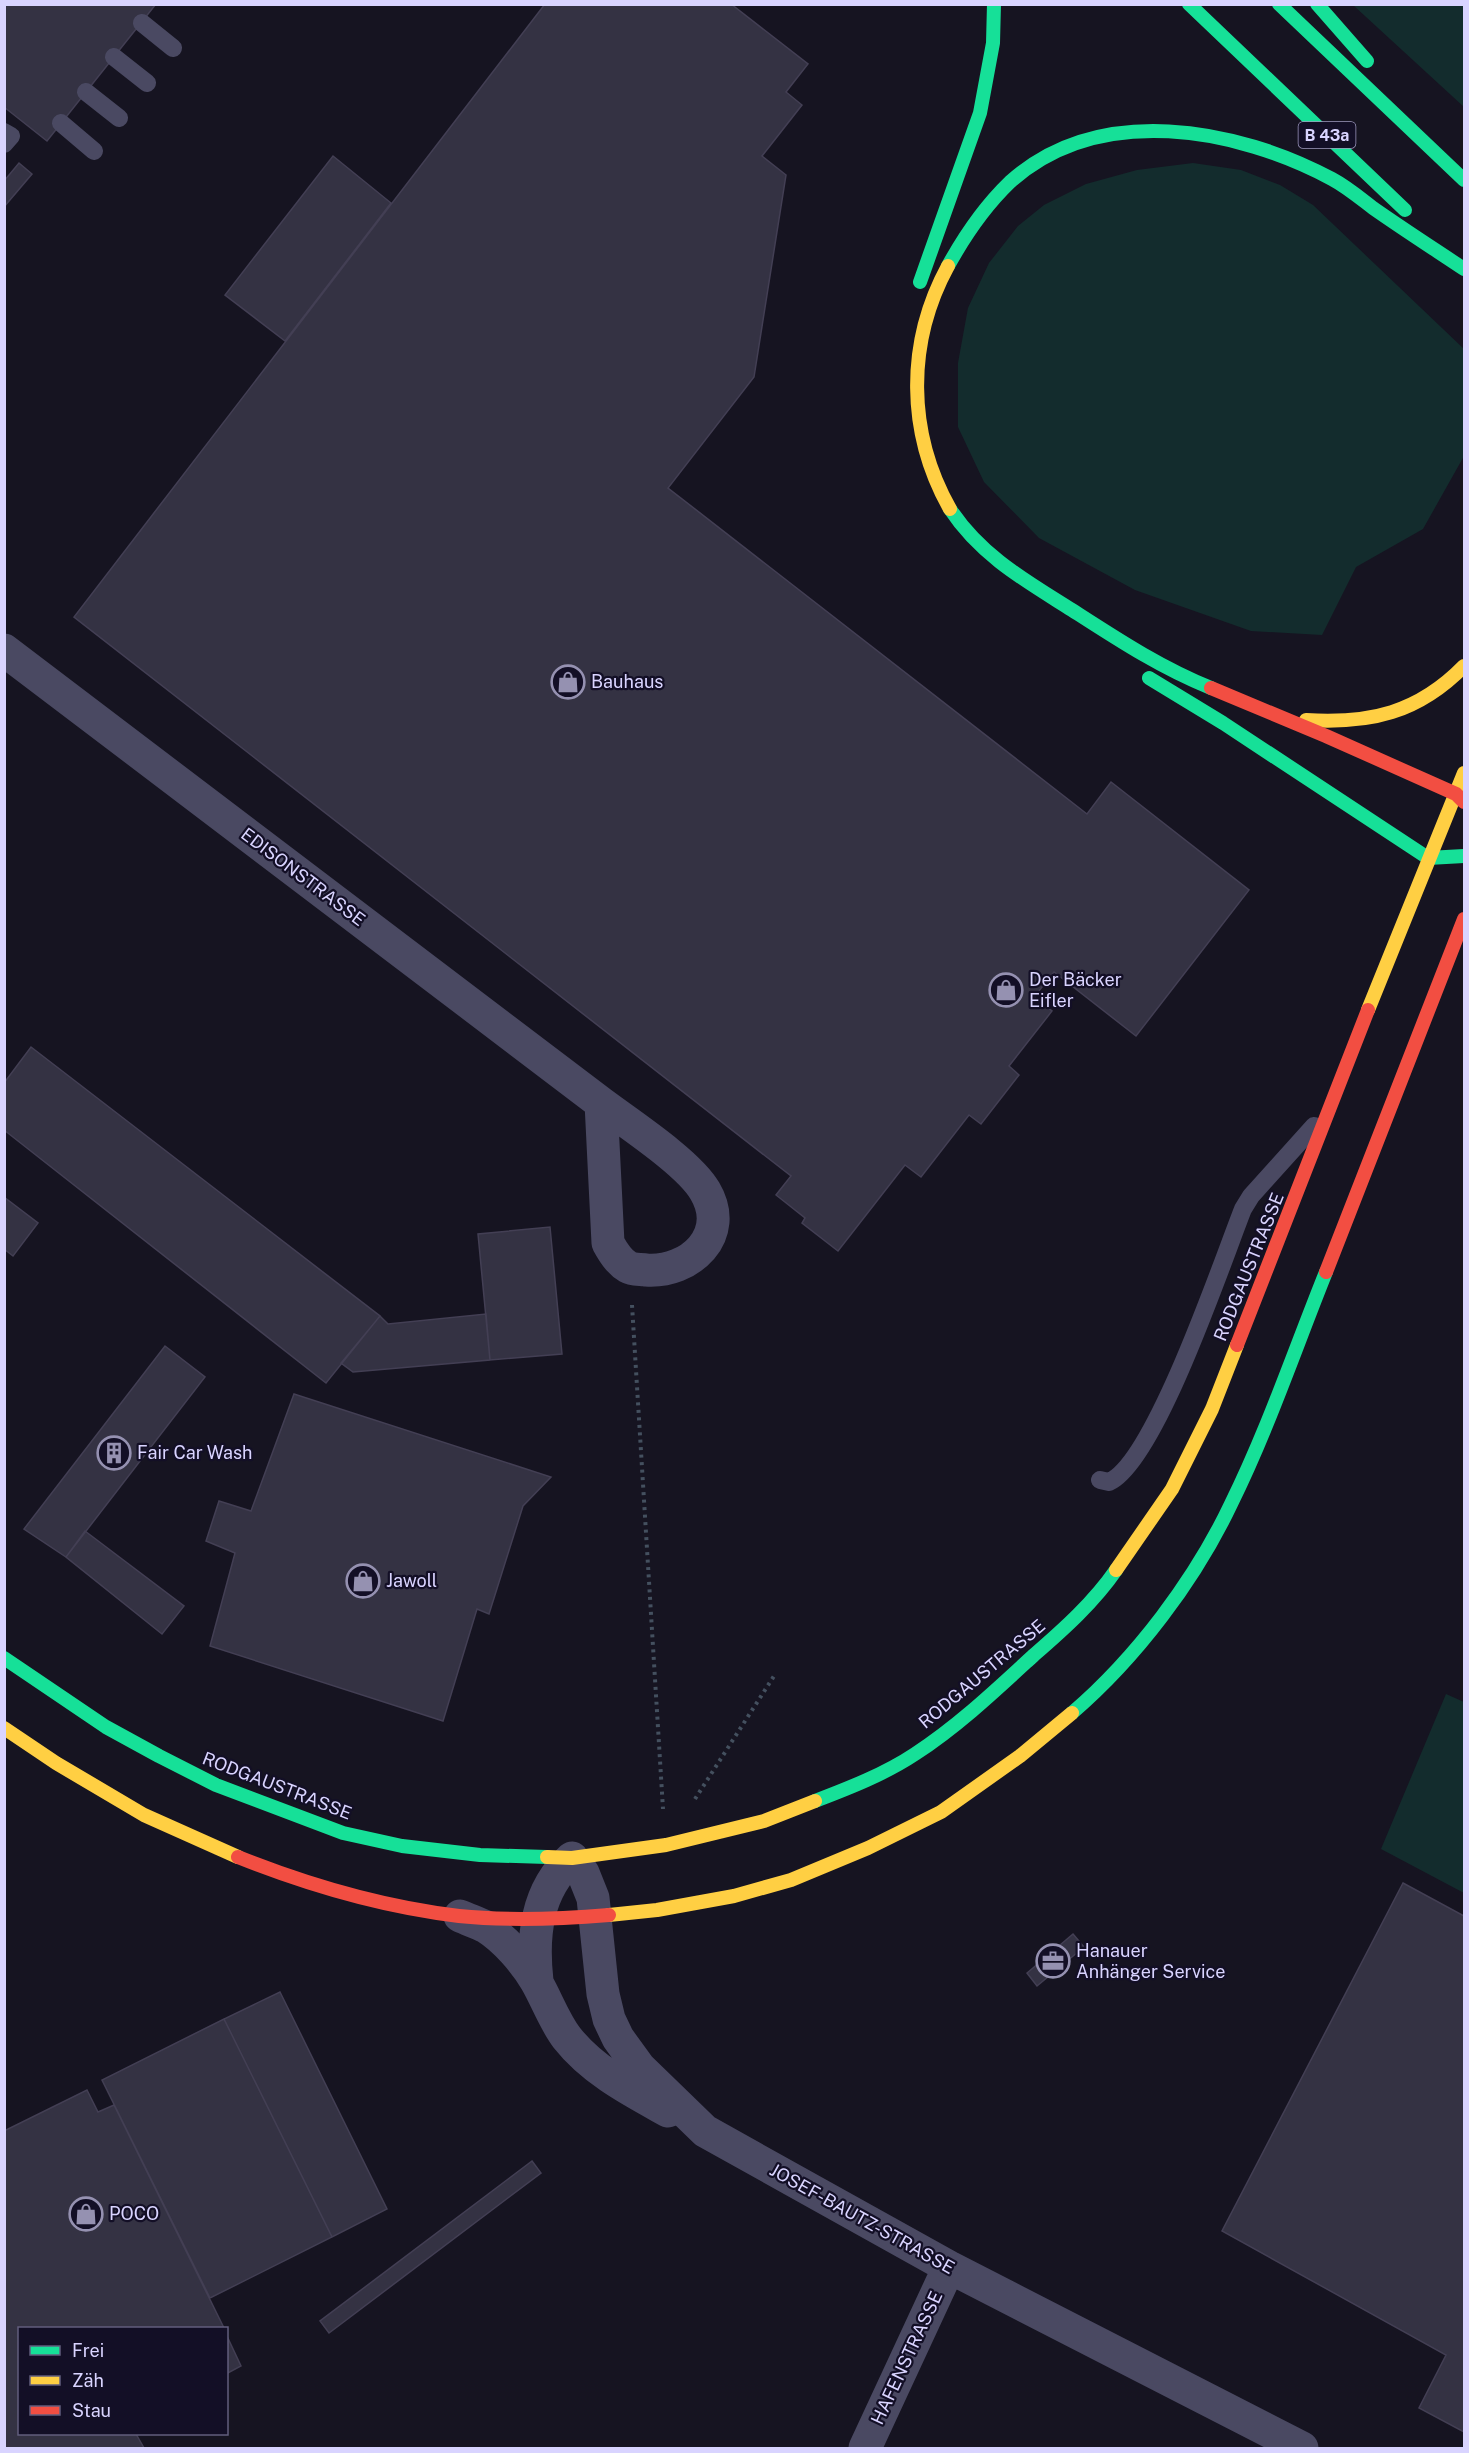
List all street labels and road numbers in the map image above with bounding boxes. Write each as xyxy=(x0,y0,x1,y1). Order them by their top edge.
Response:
road number: B 43a xyxy=(1298,122,1356,148)
street label: EDISONSTRASSE xyxy=(237,823,370,930)
street label: RODGAUSTRASSE xyxy=(1209,1190,1288,1344)
street label: RODGAUSTRASSE xyxy=(914,1615,1049,1733)
street label: RODGAUSTRASSE xyxy=(200,1747,355,1824)
street label: JOSEF-BAUTZ-STRASSE xyxy=(766,2159,958,2278)
street label: HAFENSTRASSE xyxy=(866,2288,947,2428)

